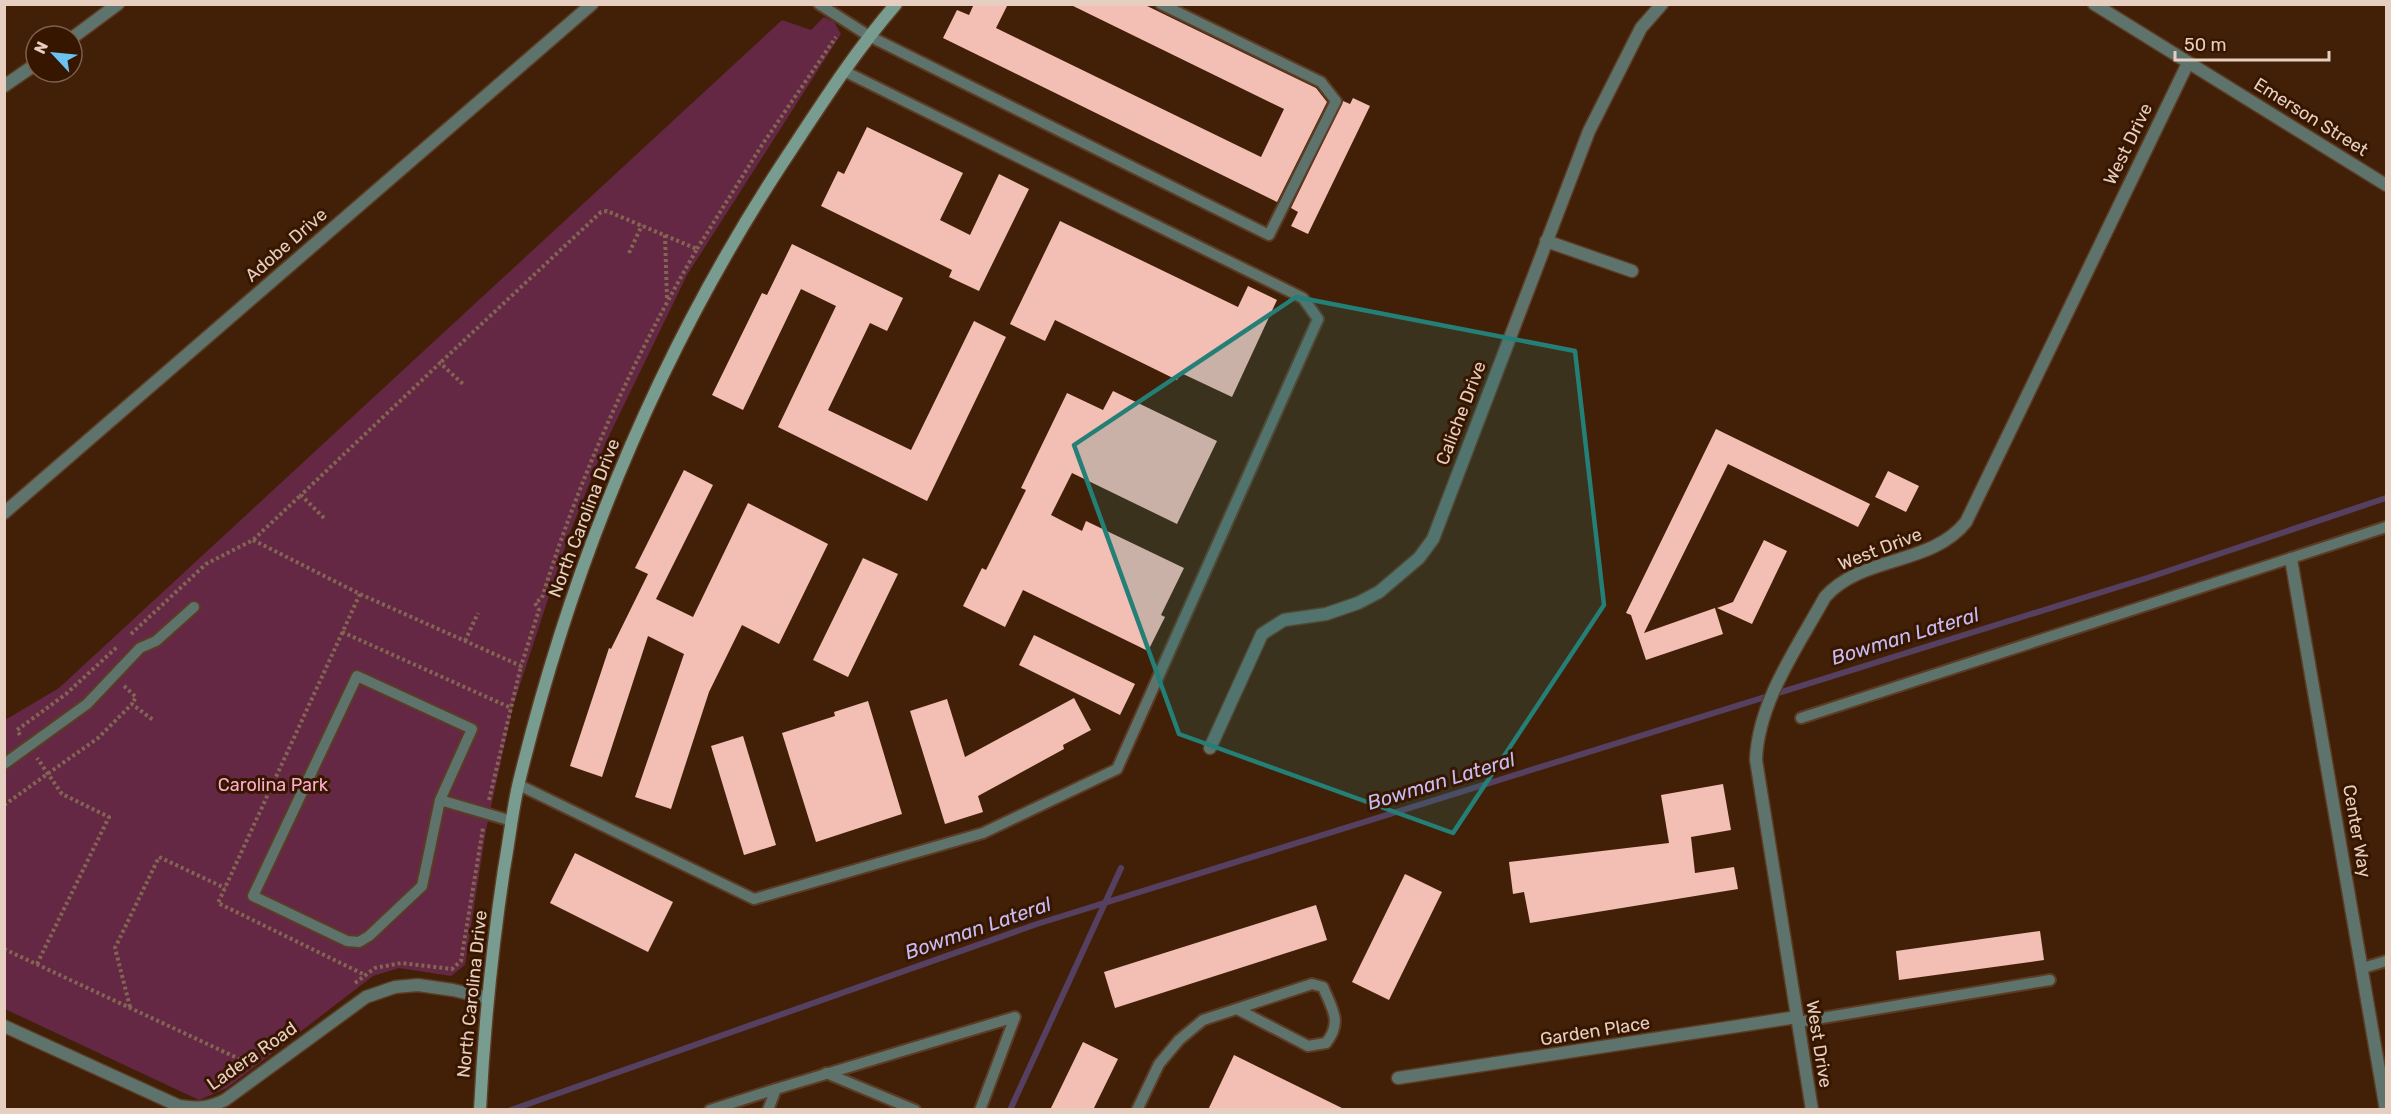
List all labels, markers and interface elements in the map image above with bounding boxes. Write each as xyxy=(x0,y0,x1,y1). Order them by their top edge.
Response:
north arrow xyxy=(24,24,84,84)
scale bar xyxy=(2175,24,2330,62)
text: 50 m xyxy=(2184,34,2227,56)
text: N xyxy=(30,38,52,57)
street label: Emerson Street xyxy=(2250,73,2372,161)
street label: West Drive xyxy=(2099,100,2157,188)
street label: Adobe Drive xyxy=(240,203,332,287)
street label: Caliche Drive xyxy=(1431,358,1491,468)
street label: North Carolina Drive xyxy=(544,435,624,601)
street label: West Drive xyxy=(1835,523,1925,575)
water label: Bowman Lateral xyxy=(1828,602,1983,670)
water label: Bowman Lateral xyxy=(1364,747,1519,815)
park label: Carolina Park xyxy=(218,774,329,796)
street label: Center Way xyxy=(2338,783,2376,879)
water label: Bowman Lateral xyxy=(902,891,1055,964)
street label: North Carolina Drive xyxy=(452,909,492,1079)
street label: West Drive xyxy=(1801,999,1837,1089)
street label: Garden Place xyxy=(1539,1011,1651,1051)
street label: Ladera Road xyxy=(203,1017,301,1095)

